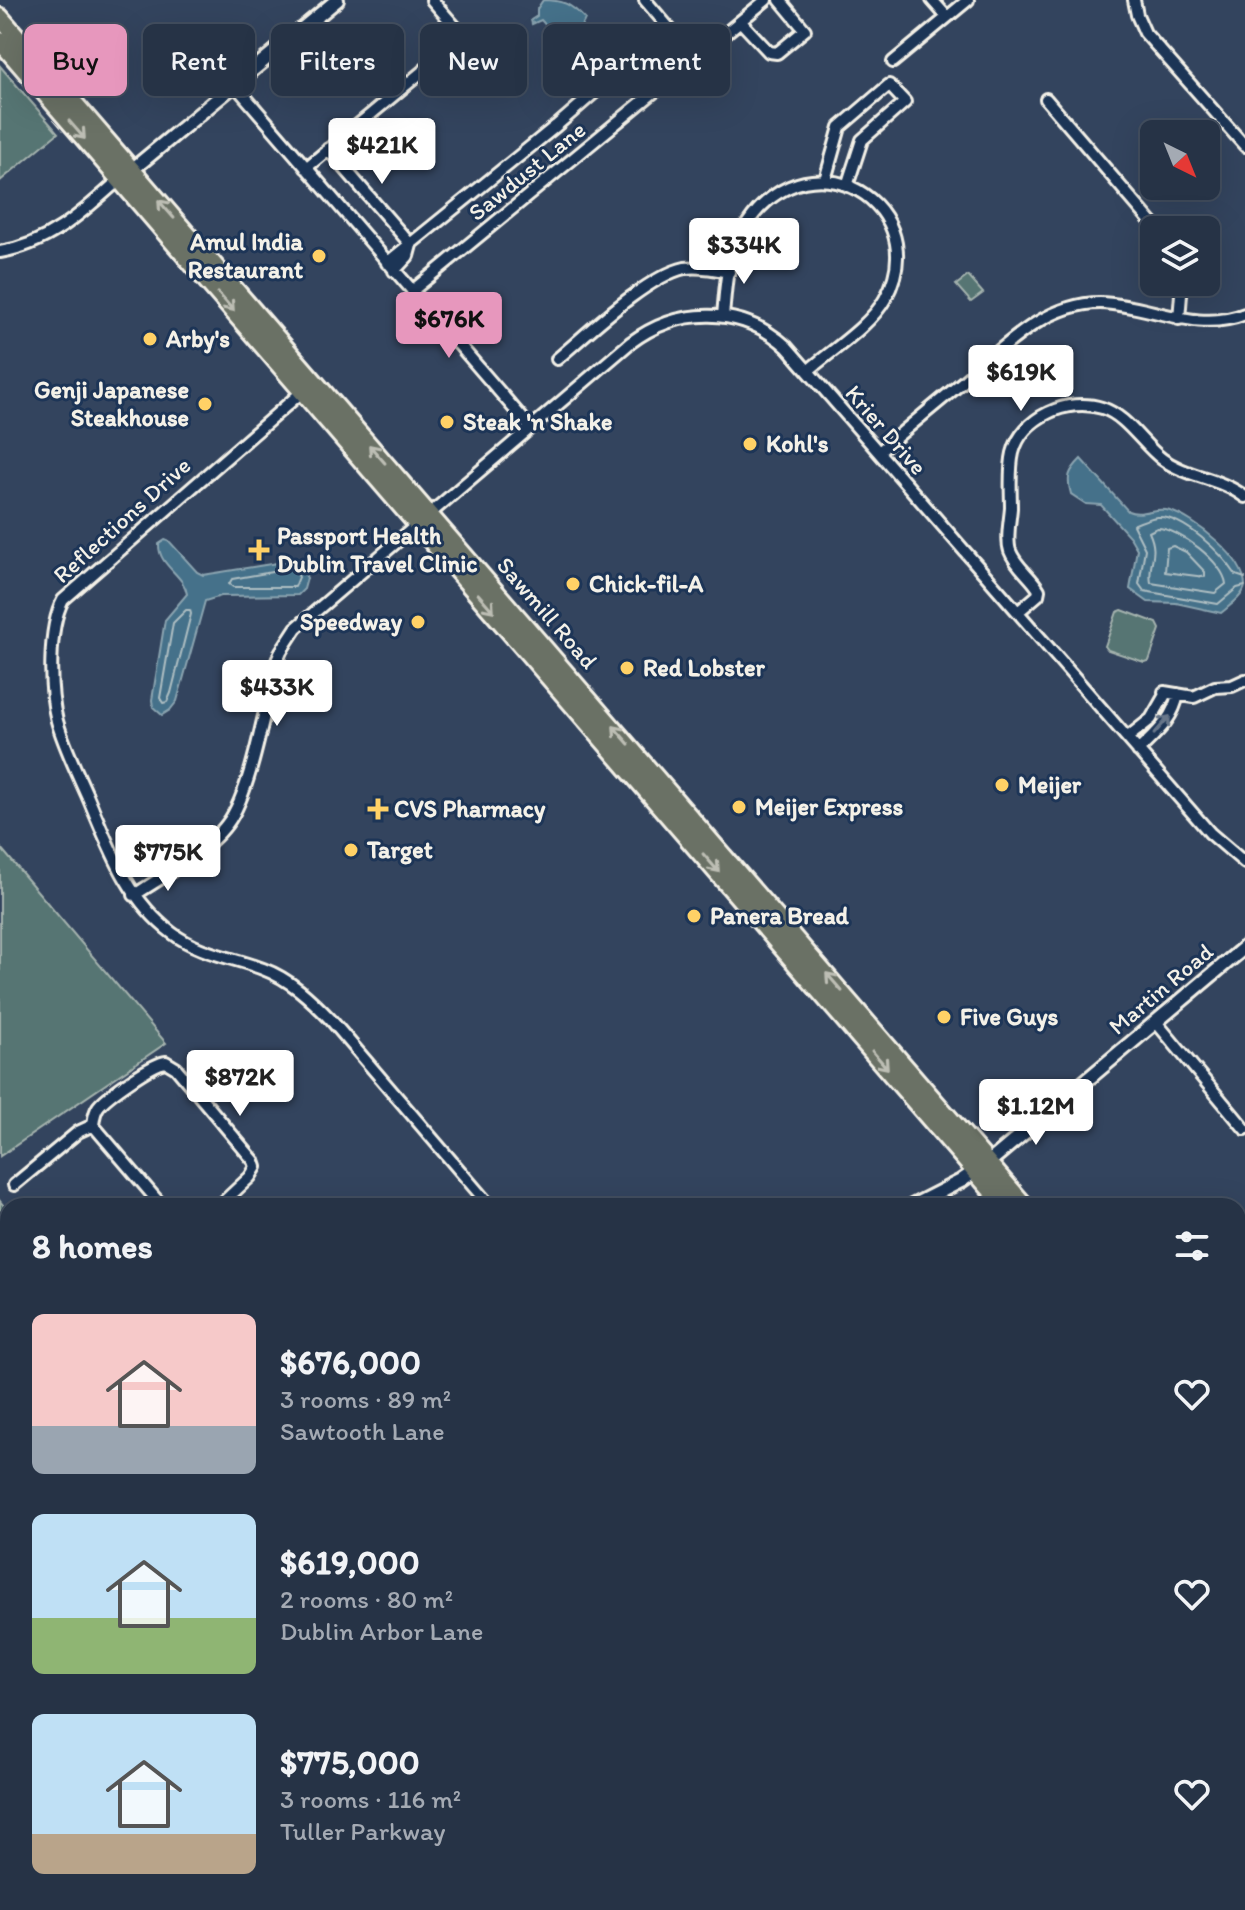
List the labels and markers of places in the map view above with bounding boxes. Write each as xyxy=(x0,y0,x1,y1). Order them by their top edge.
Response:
pin: $421K xyxy=(326,118,438,186)
pin: $334K xyxy=(688,218,800,286)
place label: Amul India Restaurant xyxy=(188,227,304,284)
marker: Amul India Restaurant xyxy=(310,247,328,265)
pin: $676K xyxy=(393,292,505,360)
place label: Arby's xyxy=(165,324,230,354)
marker: Arby's xyxy=(141,330,159,348)
pin: $619K xyxy=(965,345,1077,413)
place label: Genji Japanese Steakhouse xyxy=(34,375,189,432)
marker: Genji Japanese Steakhouse xyxy=(196,395,214,413)
place label: Steak 'n Shake xyxy=(463,407,612,436)
marker: Steak 'n Shake xyxy=(438,413,456,431)
place label: Kohl's xyxy=(766,429,829,458)
marker: Kohl's xyxy=(741,435,759,453)
place label: Passport Health Dublin Travel Clinic xyxy=(277,521,478,578)
marker: Passport Health Dublin Travel Clinic xyxy=(248,539,270,561)
place label: Chick-fil-A xyxy=(589,569,704,598)
marker: Chick-fil-A xyxy=(564,575,582,593)
place label: Speedway xyxy=(300,607,403,637)
marker: Speedway xyxy=(409,613,427,631)
place label: Red Lobster xyxy=(643,653,766,682)
marker: Red Lobster xyxy=(618,659,636,677)
pin: $433K xyxy=(221,660,333,728)
place label: Meijer xyxy=(1018,770,1082,800)
marker: Meijer xyxy=(993,776,1011,794)
place label: Meijer Express xyxy=(755,792,904,822)
place label: CVS Pharmacy xyxy=(394,794,546,824)
marker: Meijer Express xyxy=(730,798,748,816)
marker: CVS Pharmacy xyxy=(369,800,387,818)
pin: $775K xyxy=(112,825,224,893)
place label: Target xyxy=(366,835,433,865)
marker: Target xyxy=(342,841,360,859)
place label: Panera Bread xyxy=(710,901,850,930)
marker: Panera Bread xyxy=(685,907,703,925)
place label: Five Guys xyxy=(960,1002,1059,1032)
marker: Five Guys xyxy=(935,1008,953,1026)
pin: $872K xyxy=(184,1050,296,1118)
pin: $1.12M xyxy=(971,1079,1101,1147)

